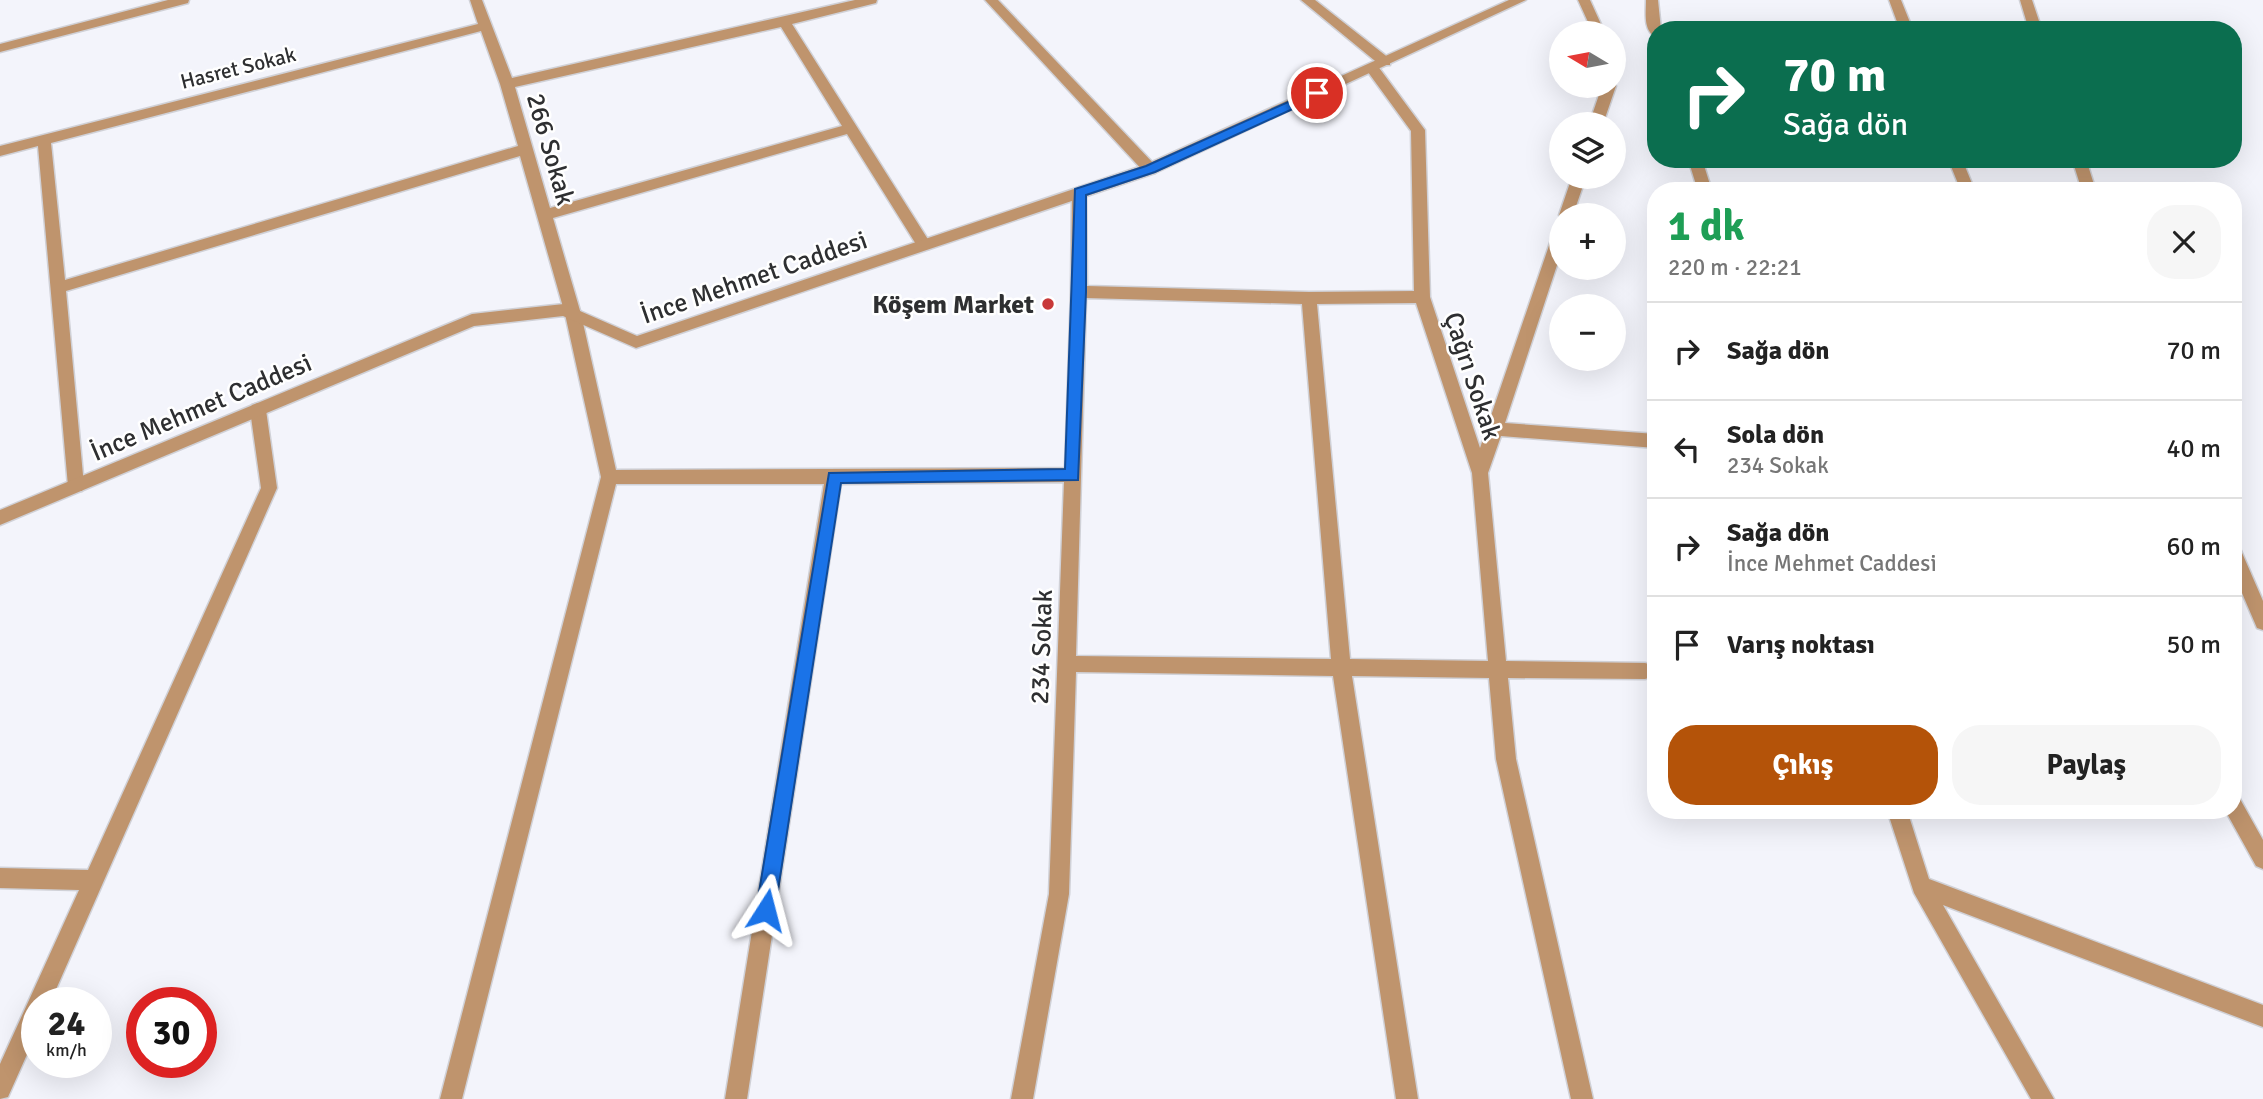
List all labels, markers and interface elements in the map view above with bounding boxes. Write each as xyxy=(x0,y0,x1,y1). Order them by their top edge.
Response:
north arrow xyxy=(1549,21,1626,98)
map controls xyxy=(1549,21,1626,371)
street label: Hasret Sokak xyxy=(178,41,299,95)
text: 70 m xyxy=(1783,45,1886,105)
icon: right xyxy=(1668,49,1759,140)
pin xyxy=(1287,63,1347,123)
icon: arrive xyxy=(1298,74,1336,112)
street label: 266 Sokak xyxy=(519,90,581,209)
text: Sağa dön xyxy=(1783,105,1908,144)
button: layers xyxy=(1549,112,1626,189)
text: 1 dk xyxy=(1668,201,1745,252)
button: + xyxy=(1549,203,1626,280)
button: close xyxy=(2147,205,2221,279)
street label: İnce Mehmet Caddesi xyxy=(637,224,872,332)
text: 220 m · 22:21 xyxy=(1668,253,1802,282)
place label: Köşem Market xyxy=(872,289,1034,321)
button: − xyxy=(1549,294,1626,371)
marker: Köşem Market xyxy=(1040,296,1056,312)
street label: Çağrı Sokak xyxy=(1436,308,1508,444)
icon: right xyxy=(1668,332,1706,370)
text: Sağa dön xyxy=(1727,335,1830,367)
text: 70 m xyxy=(2166,335,2221,367)
street label: İnce Mehmet Caddesi xyxy=(86,347,317,469)
text: Sola dön xyxy=(1727,419,1824,451)
icon: left xyxy=(1668,430,1706,468)
text: 40 m xyxy=(2166,433,2221,465)
text: 234 Sokak xyxy=(1727,451,1829,480)
text: Sağa dön xyxy=(1727,517,1830,549)
icon: right xyxy=(1668,528,1706,566)
text: 60 m xyxy=(2166,531,2221,563)
text: İnce Mehmet Caddesi xyxy=(1727,549,1937,578)
street label: 234 Sokak xyxy=(1024,589,1060,705)
icon: arrive xyxy=(1668,626,1706,664)
text: Varış noktası xyxy=(1727,629,1875,661)
text: 50 m xyxy=(2166,629,2221,661)
button: Çıkış xyxy=(1668,725,1938,805)
button: Paylaş xyxy=(1952,725,2221,805)
position arrow xyxy=(729,873,803,947)
speed limit sign: 30 xyxy=(126,987,217,1078)
text: 24 xyxy=(48,1002,85,1045)
text: km/h xyxy=(46,1039,87,1061)

